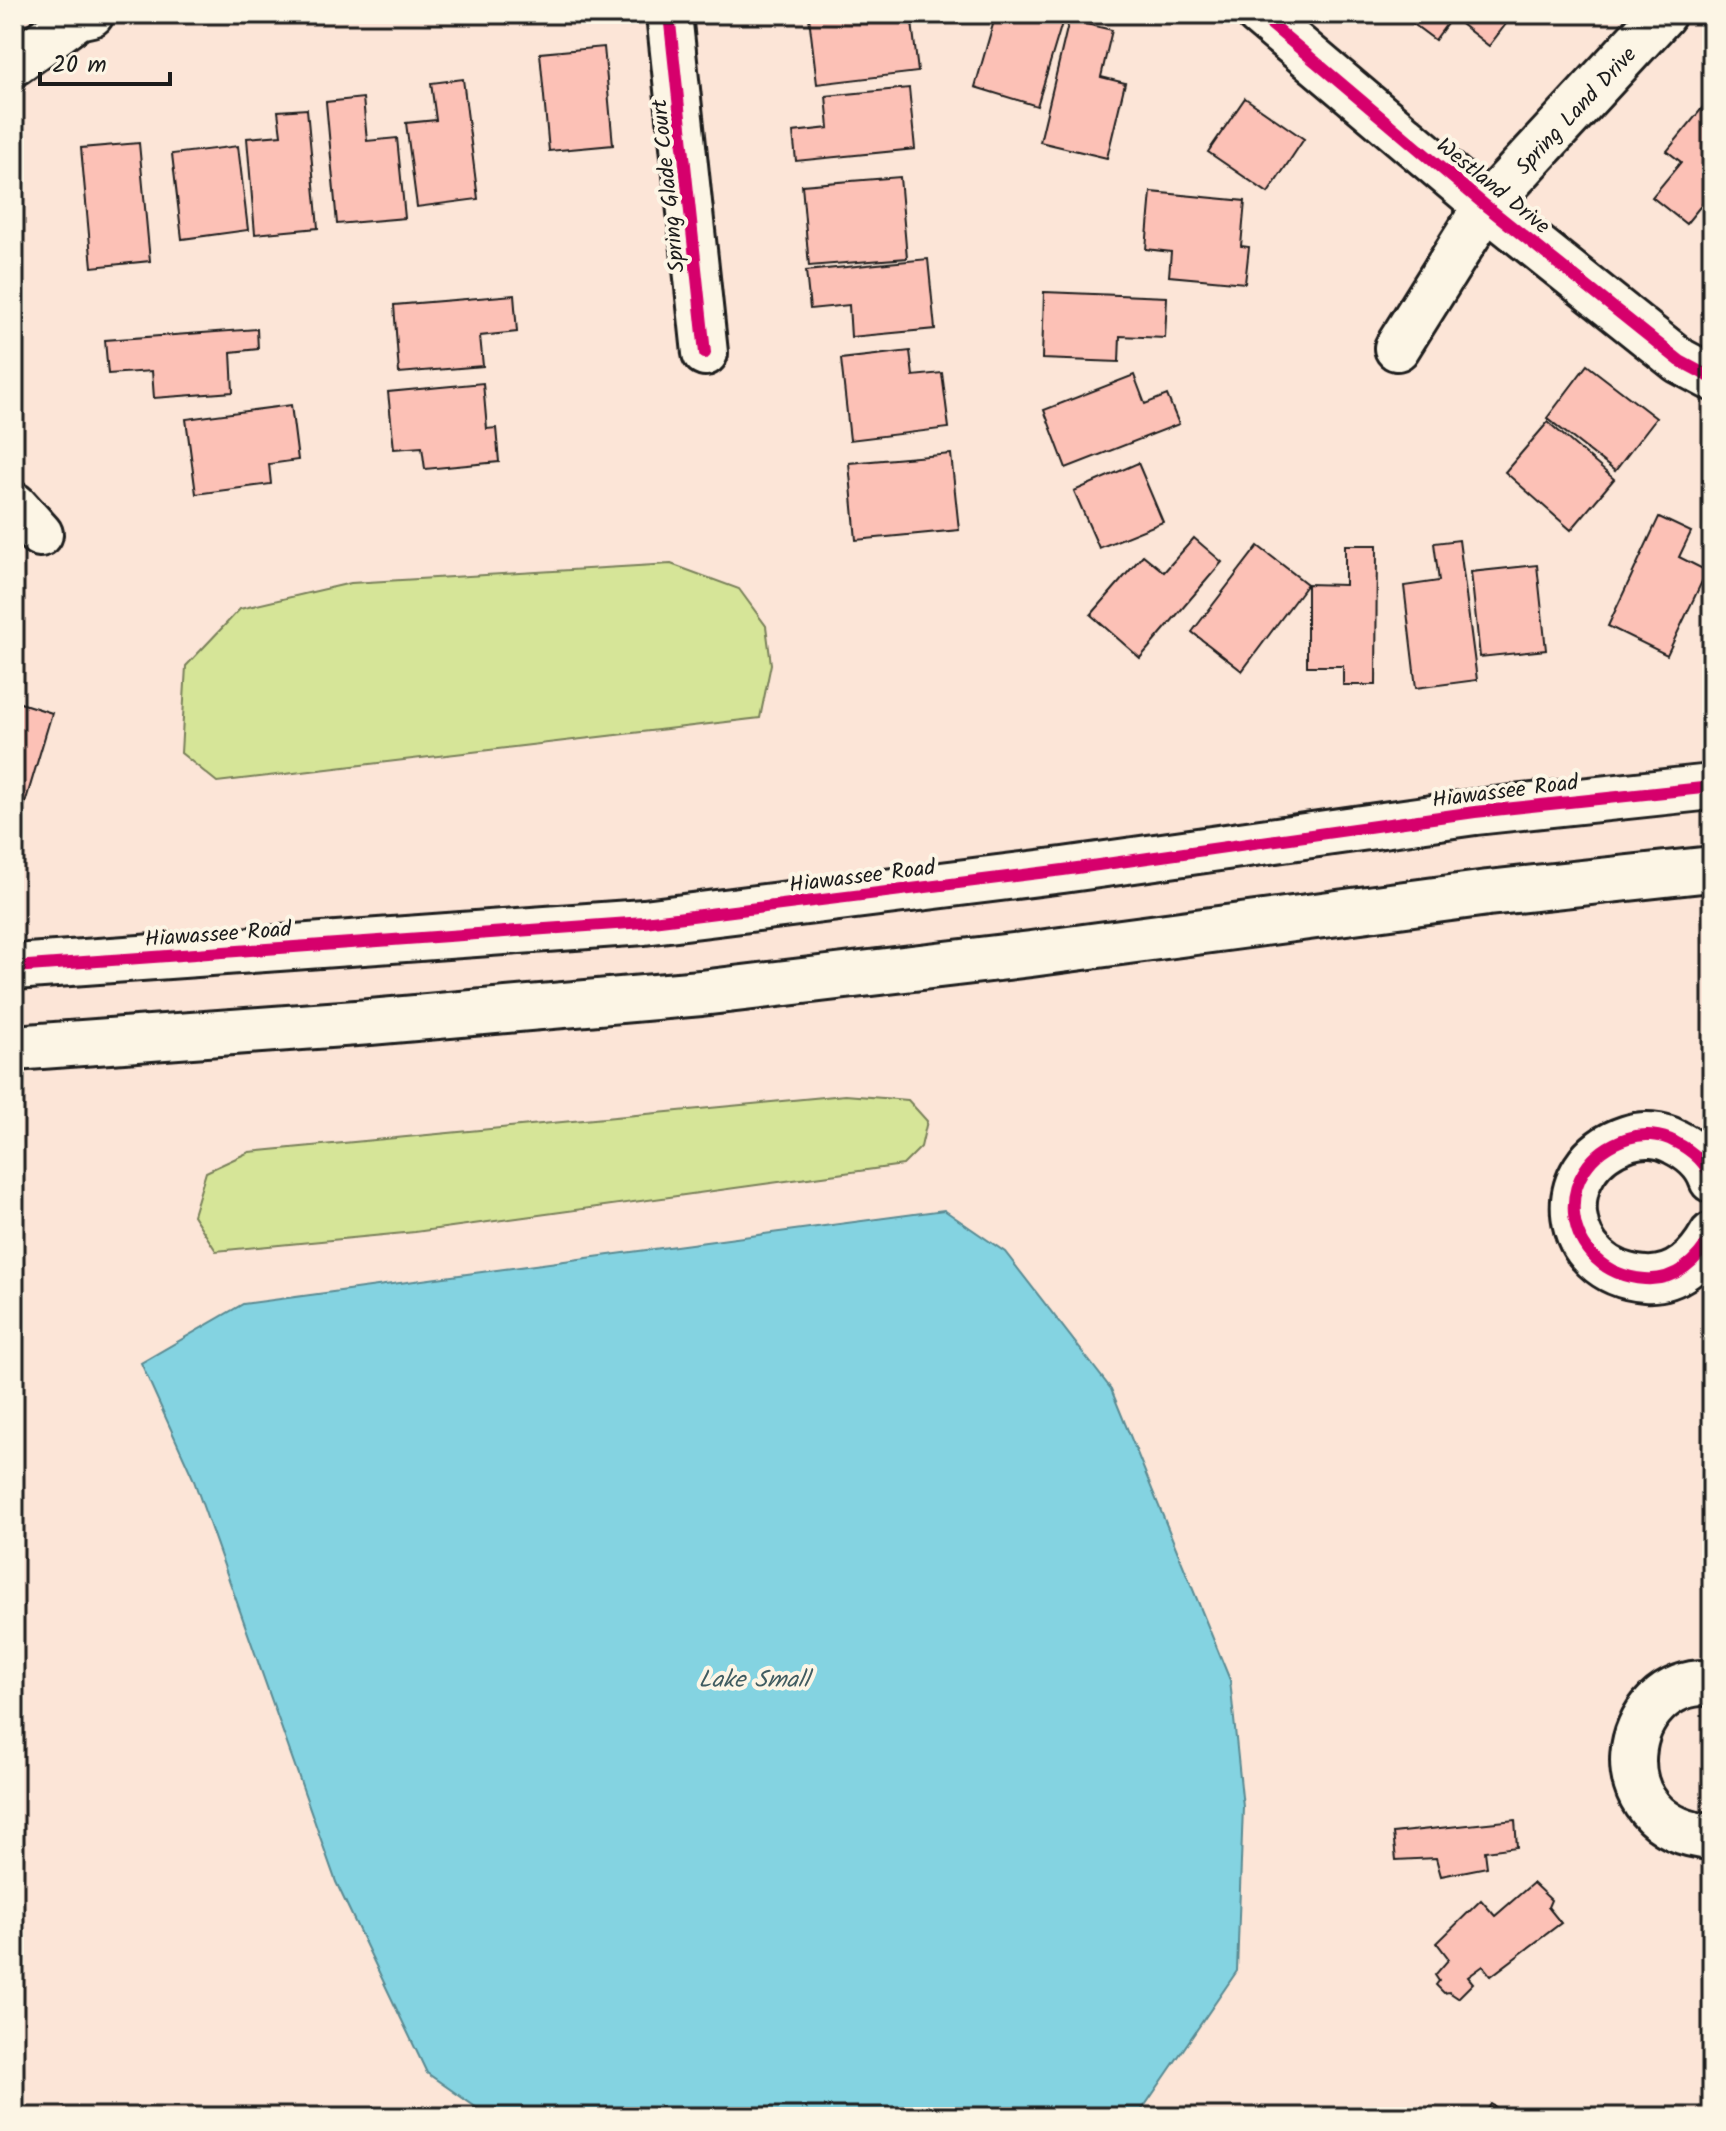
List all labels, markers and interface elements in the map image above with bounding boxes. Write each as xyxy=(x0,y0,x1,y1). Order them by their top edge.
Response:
scale bar xyxy=(40,36,170,86)
street label: Spring Land Drive xyxy=(1508,39,1646,184)
text: 20 m xyxy=(52,46,107,85)
street label: Spring Glade Court xyxy=(643,97,696,274)
street label: Westland Drive xyxy=(1428,130,1557,244)
street label: Hiawassee Road xyxy=(1430,766,1581,819)
street label: Hiawassee Road xyxy=(787,851,938,904)
street label: Hiawassee Road xyxy=(144,913,294,958)
water label: Lake Small xyxy=(699,1661,814,1700)

